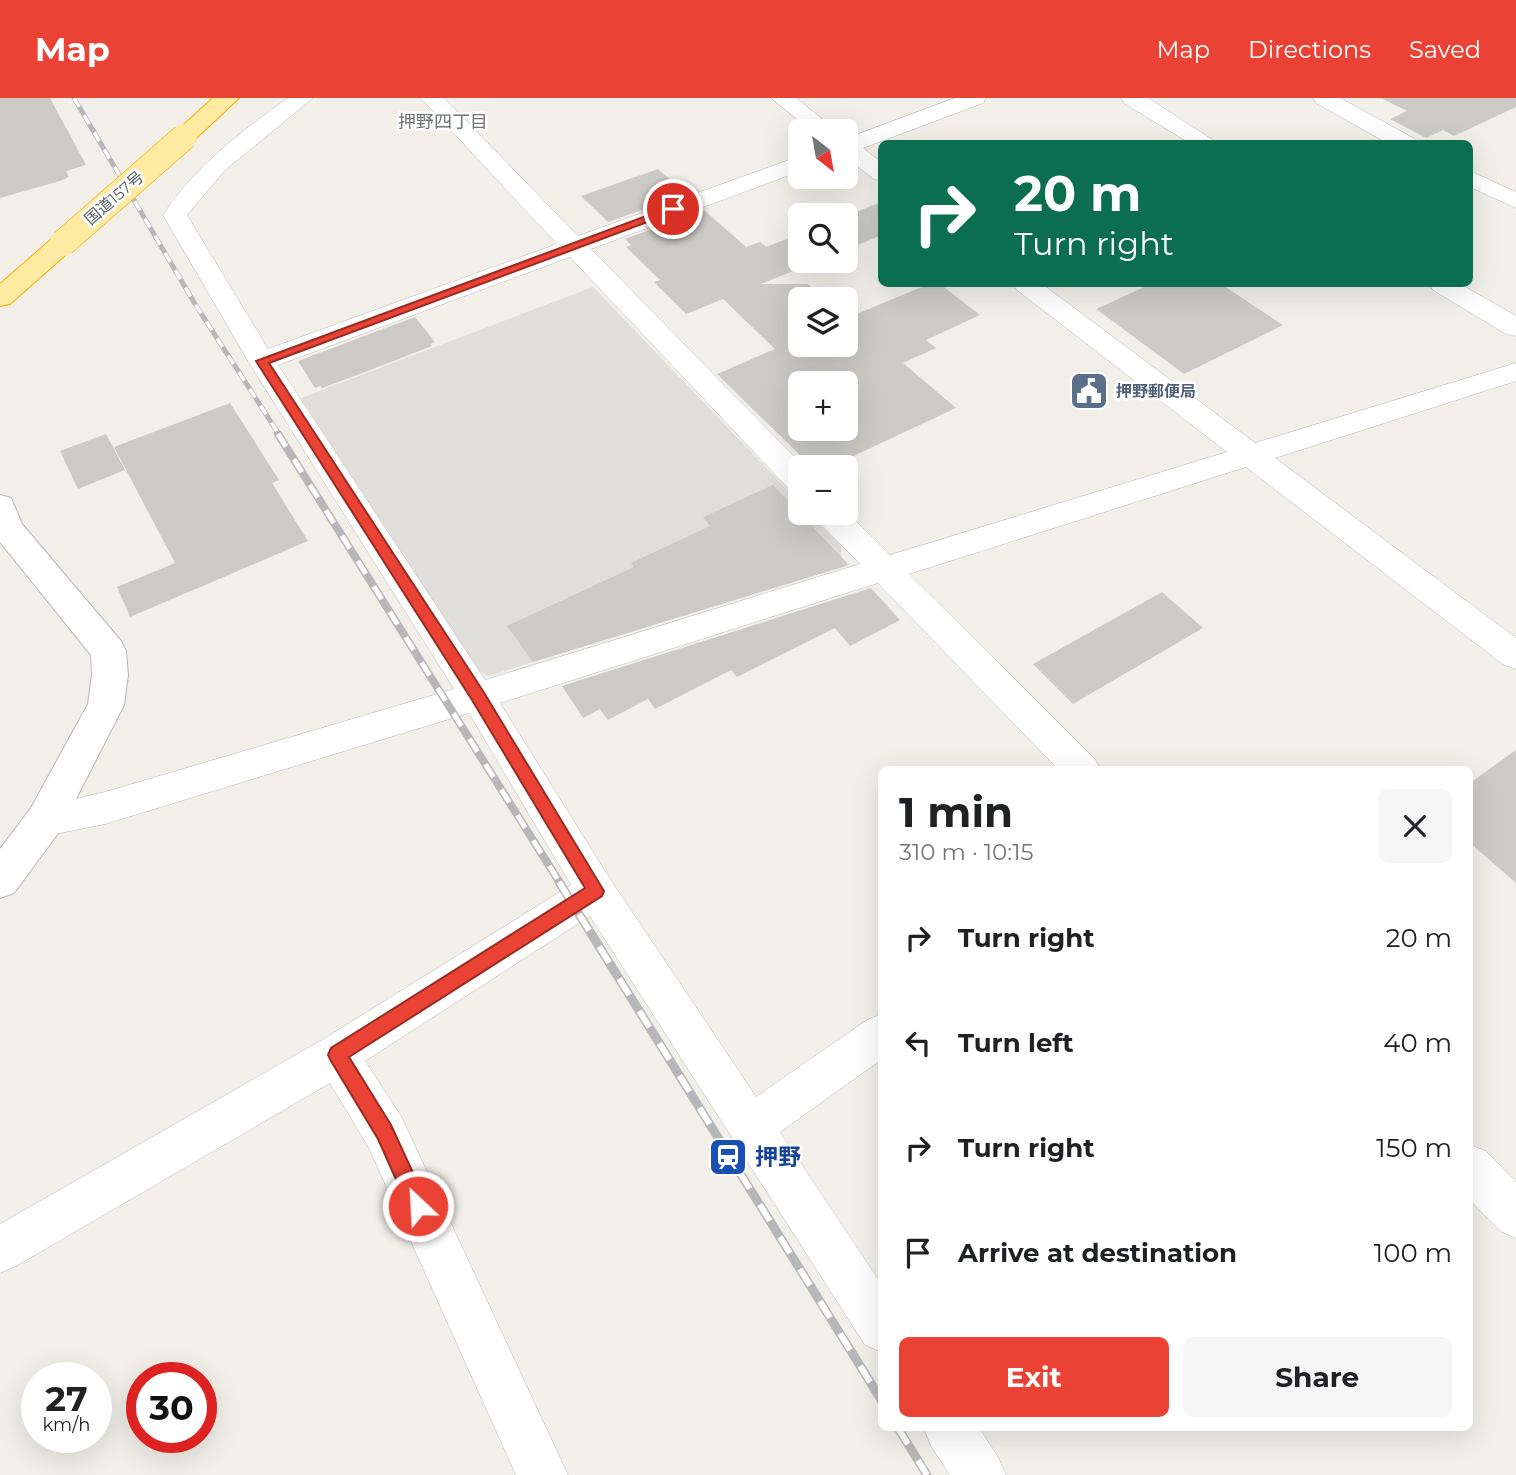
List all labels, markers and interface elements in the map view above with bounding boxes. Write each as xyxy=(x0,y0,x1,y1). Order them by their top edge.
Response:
text: Map xyxy=(35,29,110,69)
text: Map xyxy=(1157,35,1210,64)
text: Directions xyxy=(1248,35,1371,64)
text: Saved xyxy=(1409,35,1481,64)
district label: 押野四丁目 xyxy=(398,111,488,133)
north arrow xyxy=(788,119,858,189)
map controls xyxy=(788,119,858,525)
text: 20 m xyxy=(1014,164,1141,223)
street label: 国道157号 xyxy=(81,167,147,229)
icon: right xyxy=(899,168,990,259)
pin xyxy=(643,179,703,239)
icon: arrive xyxy=(654,190,692,228)
button: search xyxy=(788,203,858,273)
text: Turn right xyxy=(1014,224,1174,263)
button: layers xyxy=(788,287,858,357)
public building icon: 押野郵便局 xyxy=(1068,370,1110,412)
button: + xyxy=(788,371,858,441)
place label: 押野郵便局 xyxy=(1116,382,1196,401)
button: − xyxy=(788,455,858,525)
text: 1 min xyxy=(899,786,1013,838)
button: close xyxy=(1378,789,1452,863)
text: 310 m · 10:15 xyxy=(899,838,1034,866)
icon: right xyxy=(899,919,937,957)
text: Turn right xyxy=(958,922,1094,954)
text: 20 m xyxy=(1386,922,1452,954)
icon: left xyxy=(899,1024,937,1062)
text: Turn left xyxy=(958,1027,1074,1059)
text: 40 m xyxy=(1383,1027,1452,1059)
icon: right xyxy=(899,1129,937,1167)
text: Turn right xyxy=(958,1132,1094,1164)
text: 150 m xyxy=(1376,1132,1452,1164)
station icon: 押野 xyxy=(707,1136,749,1178)
place label: 押野 xyxy=(755,1143,801,1171)
position arrow xyxy=(381,1169,455,1243)
icon: arrive xyxy=(899,1234,937,1272)
text: Arrive at destination xyxy=(958,1237,1237,1269)
text: 100 m xyxy=(1374,1237,1452,1269)
button: Exit xyxy=(899,1337,1169,1417)
button: Share xyxy=(1183,1337,1452,1417)
speed limit sign: 30 xyxy=(126,1362,217,1453)
text: 27 xyxy=(45,1377,88,1420)
text: km/h xyxy=(42,1414,91,1436)

